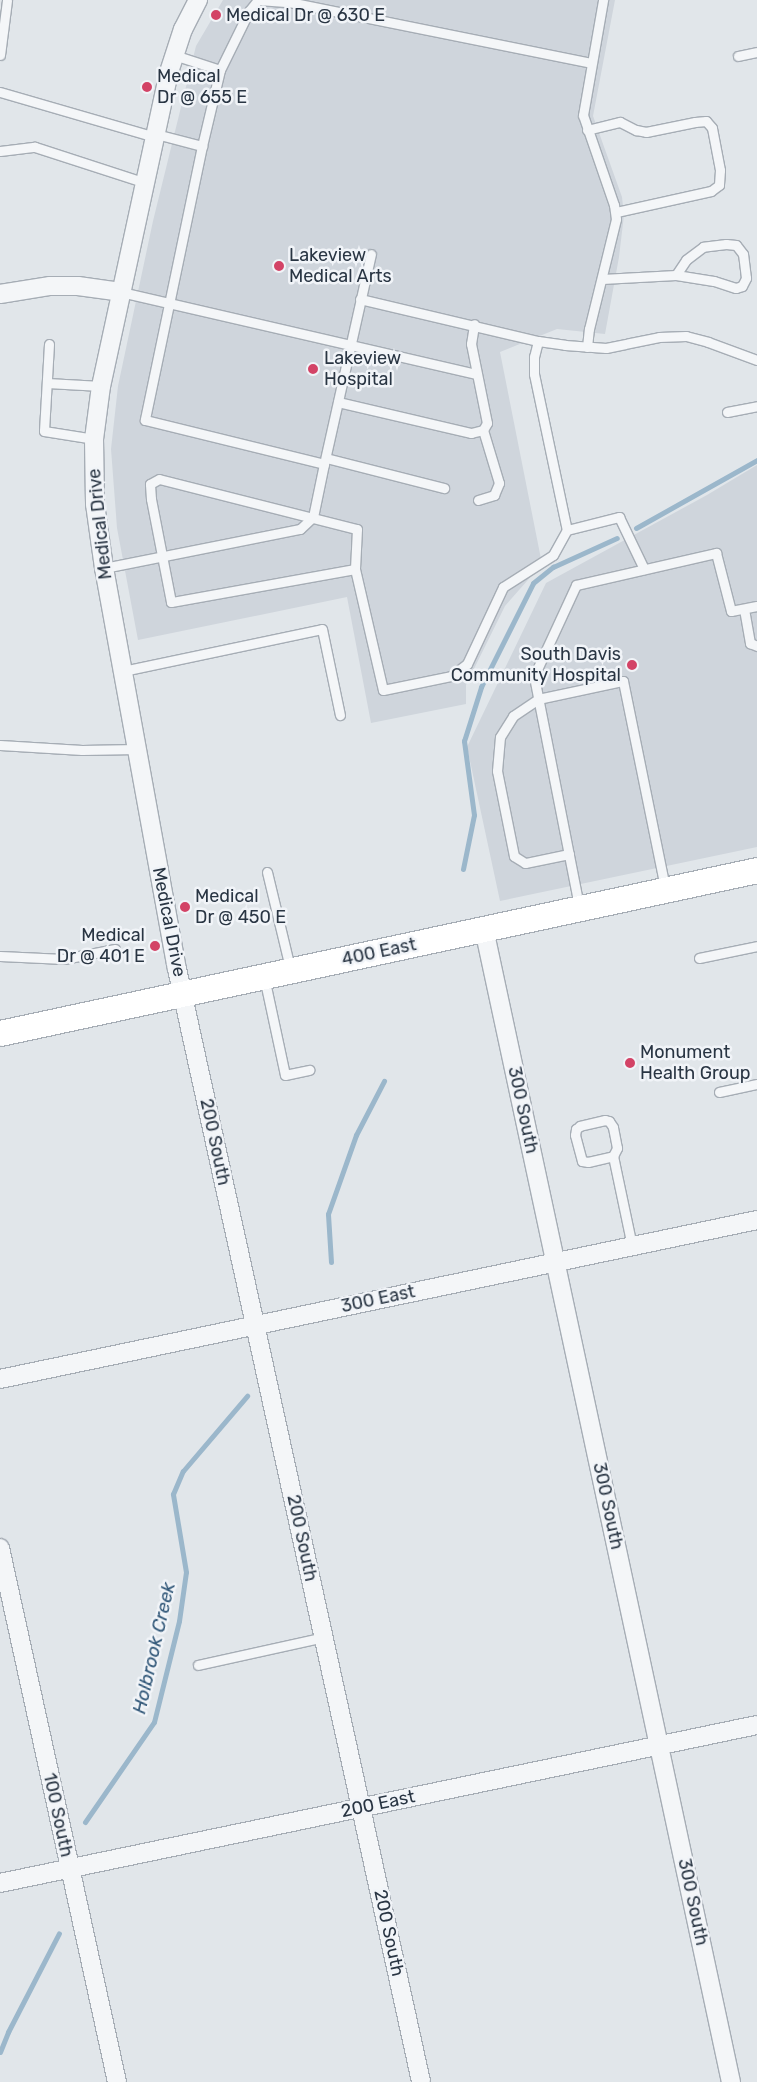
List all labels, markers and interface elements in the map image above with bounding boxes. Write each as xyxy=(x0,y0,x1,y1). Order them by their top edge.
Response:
place label: Medical Dr @ 630 E xyxy=(226,4,386,26)
marker: Medical Dr @ 630 E xyxy=(210,9,222,21)
place label: Medical Dr @ 655 E xyxy=(157,66,248,108)
marker: Medical Dr @ 655 E xyxy=(141,81,153,93)
place label: Lakeview Medical Arts xyxy=(289,245,392,288)
marker: Lakeview Medical Arts xyxy=(273,260,285,272)
place label: Lakeview Hospital xyxy=(324,348,401,390)
marker: Lakeview Hospital xyxy=(306,362,320,376)
street label: Medical Drive xyxy=(83,467,117,581)
place label: South Davis Community Hospital xyxy=(450,644,621,686)
marker: South Davis Community Hospital xyxy=(625,658,639,672)
street label: Medical Drive xyxy=(148,865,190,979)
place label: Medical Dr @ 450 E xyxy=(195,886,287,929)
marker: Medical Dr @ 450 E xyxy=(179,901,191,913)
place label: Medical Dr @ 401 E xyxy=(56,925,145,968)
street label: 400 East xyxy=(340,934,418,970)
marker: Medical Dr @ 401 E xyxy=(149,940,161,952)
place label: Monument Health Group xyxy=(640,1042,750,1084)
marker: Monument Health Group xyxy=(624,1057,636,1069)
street label: 300 South xyxy=(503,1064,543,1156)
street label: 200 South xyxy=(195,1097,235,1187)
street label: 300 East xyxy=(339,1281,417,1317)
street label: 300 South xyxy=(588,1460,628,1552)
street label: 200 South xyxy=(282,1493,322,1583)
water label: Holbrook Creek xyxy=(128,1580,180,1716)
street label: 100 South xyxy=(39,1771,77,1859)
street label: 200 East xyxy=(339,1786,417,1822)
street label: 300 South xyxy=(673,1856,713,1948)
street label: 200 South xyxy=(369,1888,409,1978)

